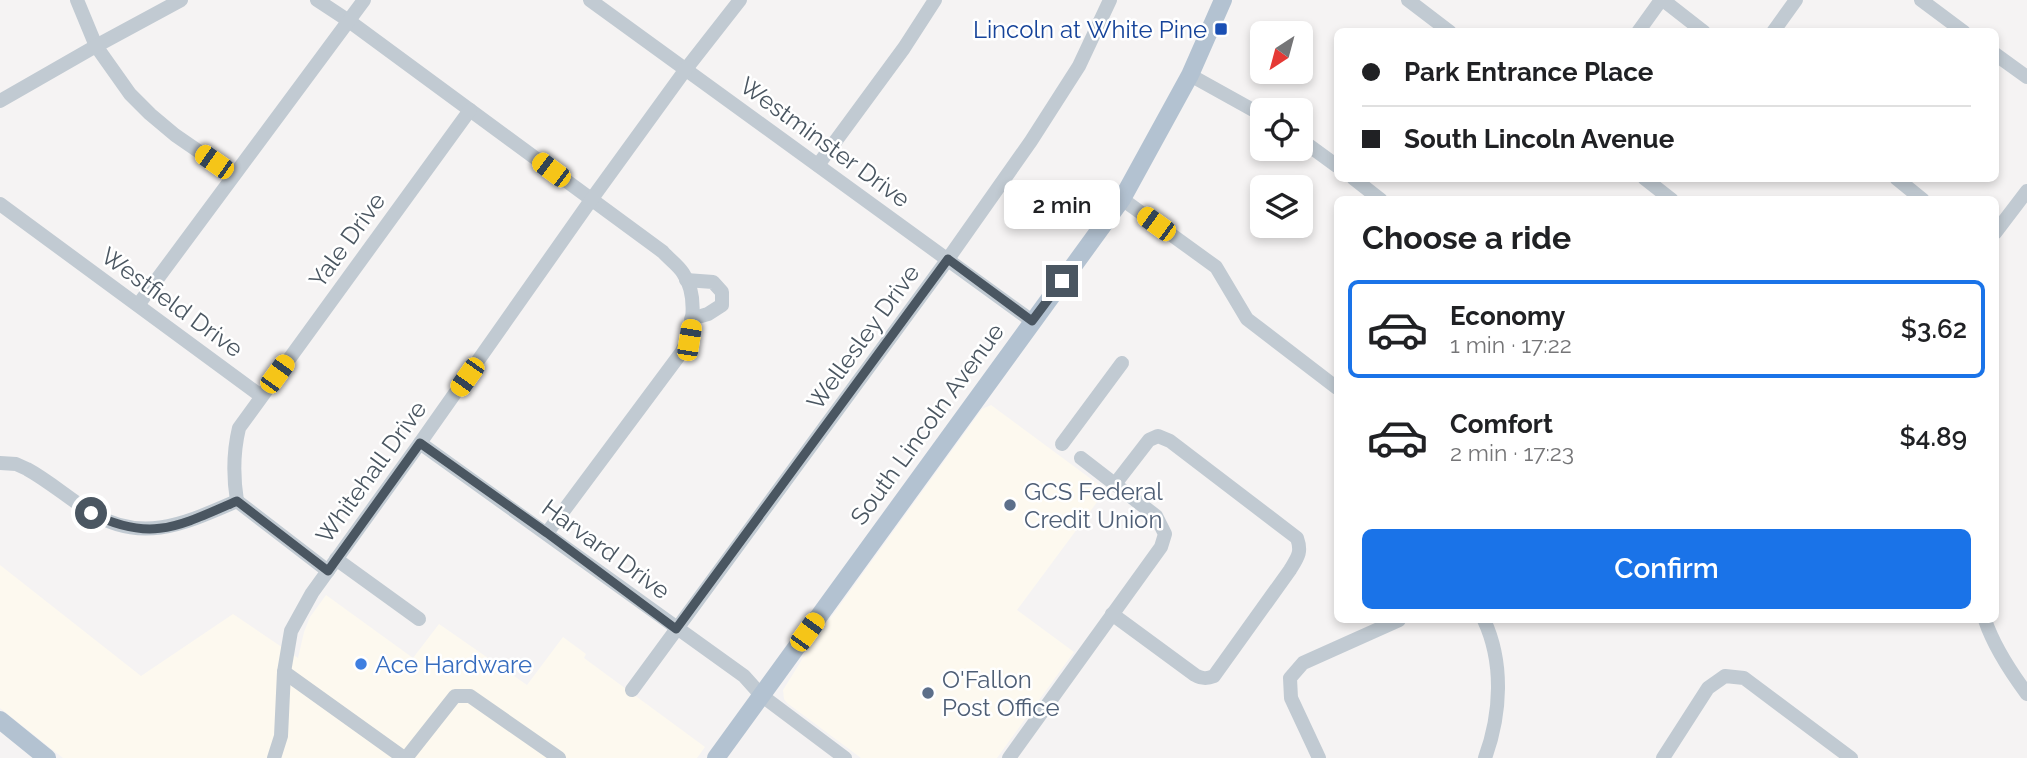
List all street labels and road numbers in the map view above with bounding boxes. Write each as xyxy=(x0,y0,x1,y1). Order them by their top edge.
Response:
street label: Westminster Drive xyxy=(734,71,916,213)
street label: Yale Drive xyxy=(303,187,391,293)
street label: Westfield Drive xyxy=(95,241,249,363)
street label: Wellesley Drive xyxy=(801,259,925,415)
street label: South Lincoln Avenue xyxy=(844,318,1010,530)
street label: Whitehall Drive xyxy=(310,395,432,549)
street label: Harvard Drive xyxy=(536,493,676,605)

